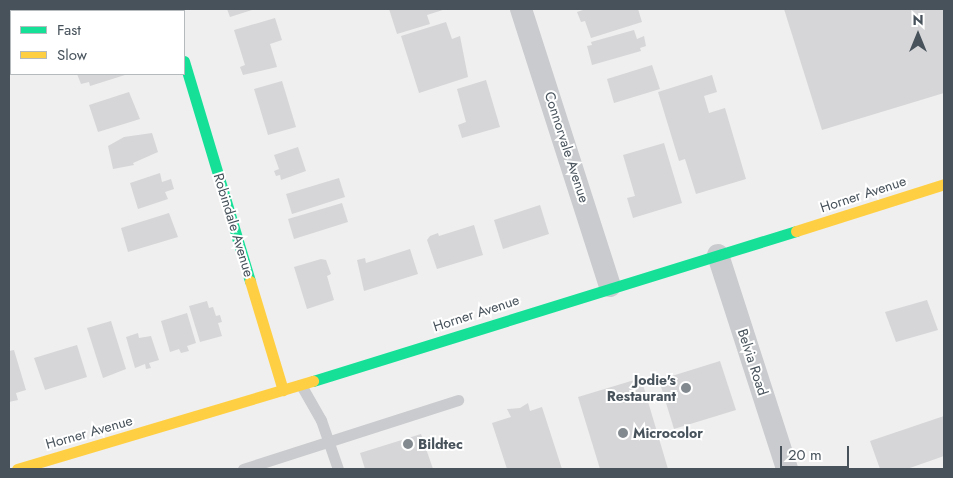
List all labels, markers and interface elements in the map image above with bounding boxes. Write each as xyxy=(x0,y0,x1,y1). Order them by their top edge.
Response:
legend xyxy=(10,10,185,75)
north arrow xyxy=(893,10,943,60)
text: N xyxy=(912,10,924,30)
text: Fast xyxy=(57,19,81,41)
text: Slow xyxy=(57,44,87,66)
street label: Connorvale Avenue xyxy=(541,89,593,205)
street label: Robindale Avenue xyxy=(210,171,258,279)
street label: Horner Avenue xyxy=(818,172,908,216)
street label: Horner Avenue xyxy=(431,291,521,335)
street label: Belvia Road xyxy=(734,327,772,397)
place label: Jodie's Restaurant xyxy=(607,372,676,404)
marker: Jodie's Restaurant xyxy=(680,382,692,394)
street label: Horner Avenue xyxy=(44,412,134,452)
place label: Microcolor xyxy=(633,425,703,441)
marker: Microcolor xyxy=(617,427,629,439)
place label: Bildtec xyxy=(418,436,463,452)
scale bar xyxy=(783,436,852,468)
marker: Bildtec xyxy=(402,438,414,450)
text: 20 m xyxy=(788,444,822,466)

